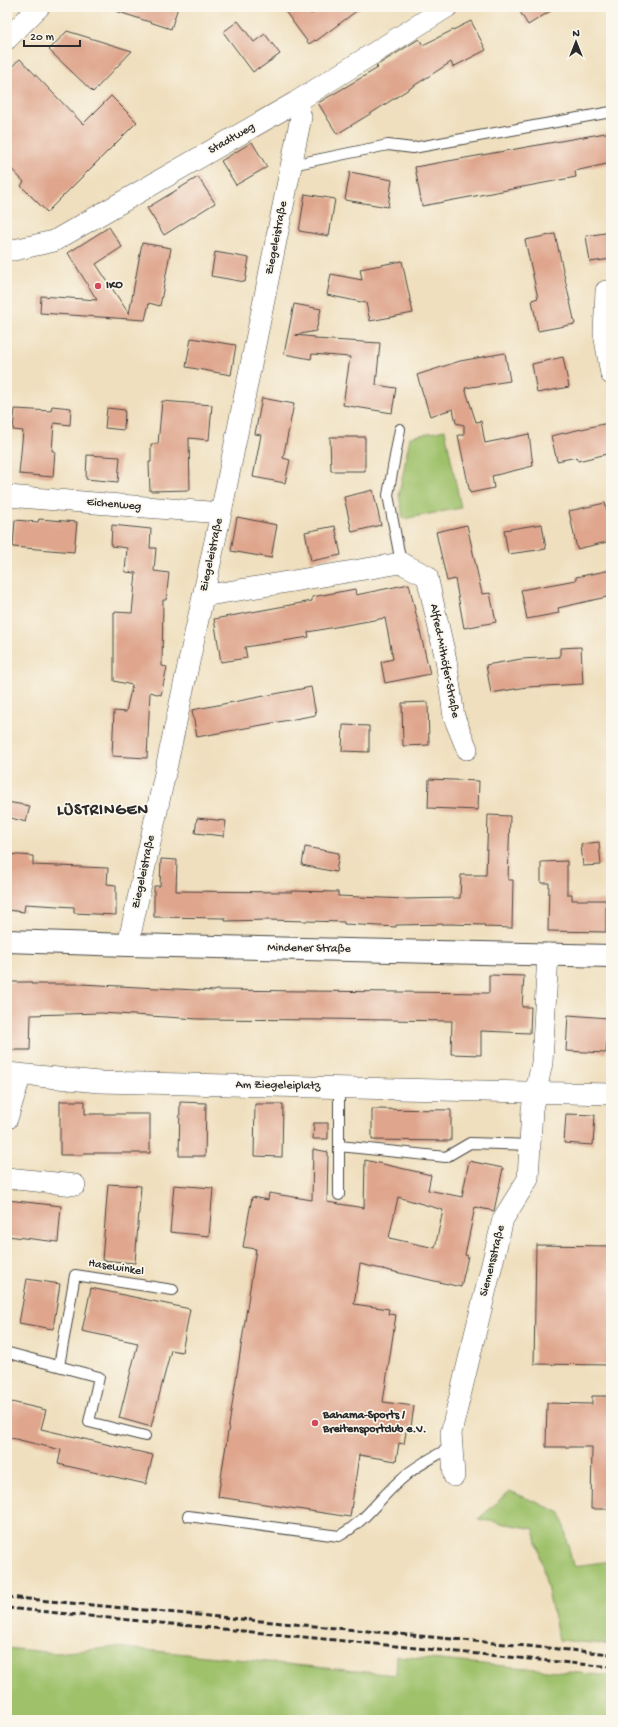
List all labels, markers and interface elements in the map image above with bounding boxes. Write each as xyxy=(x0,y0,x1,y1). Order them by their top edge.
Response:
scale bar xyxy=(24,22,80,48)
north arrow xyxy=(556,22,596,62)
text: N xyxy=(572,28,580,40)
text: 20 m xyxy=(30,31,55,45)
street label: Stadtweg xyxy=(206,120,258,158)
street label: Ziegeleistraße xyxy=(263,199,291,276)
place label: IKO xyxy=(106,279,123,293)
marker: IKO xyxy=(93,281,103,291)
street label: Eichenweg xyxy=(86,496,142,514)
street label: Ziegeleistraße xyxy=(197,516,227,593)
street label: Alfred-Mithöfer-Straße xyxy=(426,603,462,720)
district label: LÜSTRINGEN xyxy=(57,802,149,821)
street label: Ziegeleistraße xyxy=(129,833,159,910)
street label: Mindener Straße xyxy=(267,941,352,957)
street label: Am Ziegeleiplatz xyxy=(235,1078,321,1094)
street label: Siemensstraße xyxy=(477,1223,509,1298)
street label: Hasewinkel xyxy=(87,1257,145,1279)
place label: Bahama-Sports / Breitensportclub e.V. xyxy=(322,1409,427,1437)
marker: Bahama-Sports / Breitensportclub e.V. xyxy=(310,1418,320,1428)

